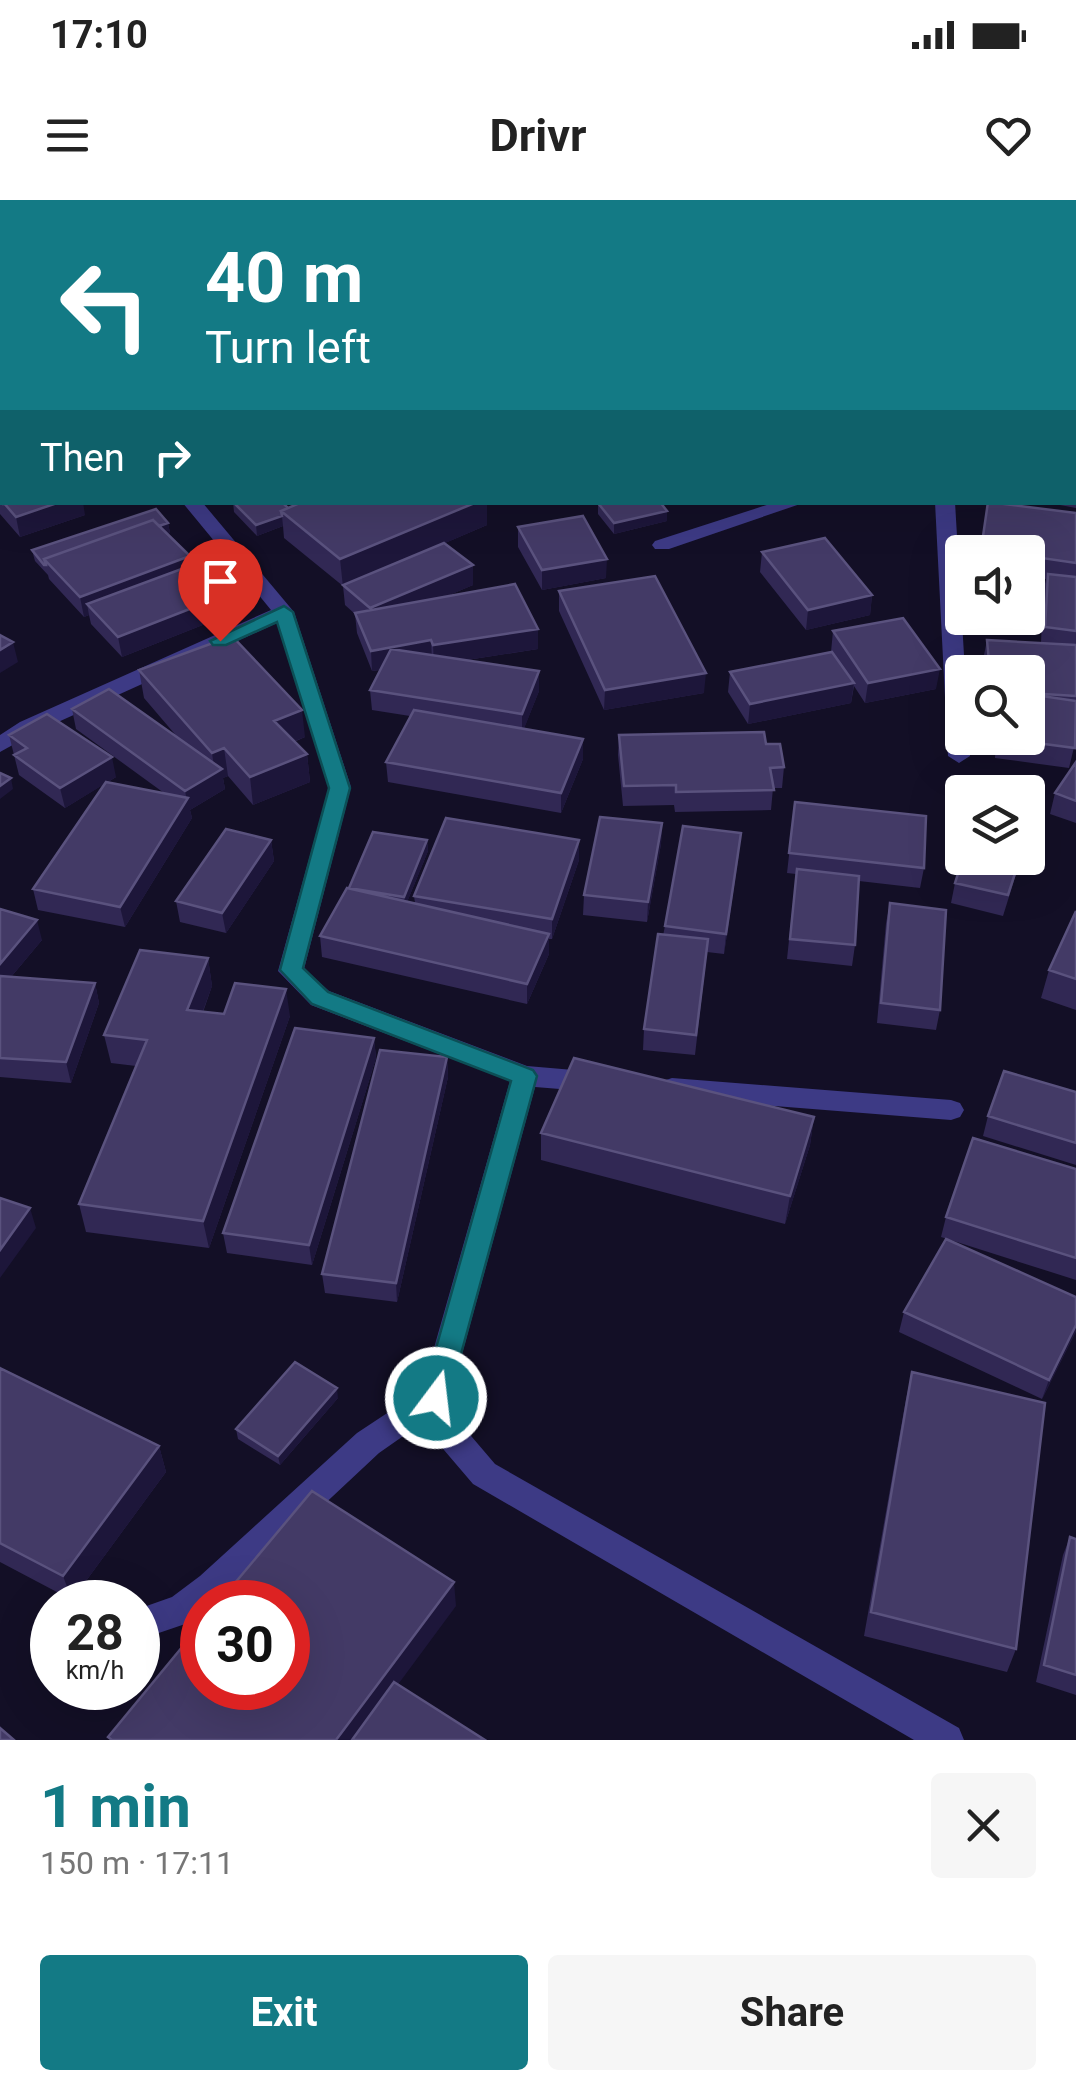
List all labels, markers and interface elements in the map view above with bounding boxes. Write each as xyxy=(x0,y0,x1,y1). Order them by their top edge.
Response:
text: 17:10 xyxy=(50,13,148,57)
icon: menu xyxy=(40,108,95,163)
icon: heart xyxy=(981,108,1036,163)
text: Drivr xyxy=(490,109,586,162)
text: 40 m xyxy=(205,237,363,319)
icon: left xyxy=(40,240,170,370)
text: Turn left xyxy=(205,321,371,374)
icon: right xyxy=(145,430,200,485)
text: Then xyxy=(40,436,125,480)
map controls xyxy=(945,535,1045,875)
button: sound xyxy=(945,535,1045,635)
pin xyxy=(178,539,263,642)
icon: arrive xyxy=(193,554,248,609)
button: search xyxy=(945,655,1045,755)
button: layers xyxy=(945,775,1045,875)
position arrow xyxy=(384,1346,488,1450)
speed limit sign: 30 xyxy=(180,1580,310,1710)
text: 28 xyxy=(66,1604,124,1662)
text: km/h xyxy=(66,1656,124,1685)
text: 1 min xyxy=(40,1771,191,1842)
button: close xyxy=(931,1773,1036,1878)
text: 150 m · 17:11 xyxy=(40,1844,234,1882)
button: Exit xyxy=(40,1955,528,2070)
button: Share xyxy=(548,1955,1036,2070)

